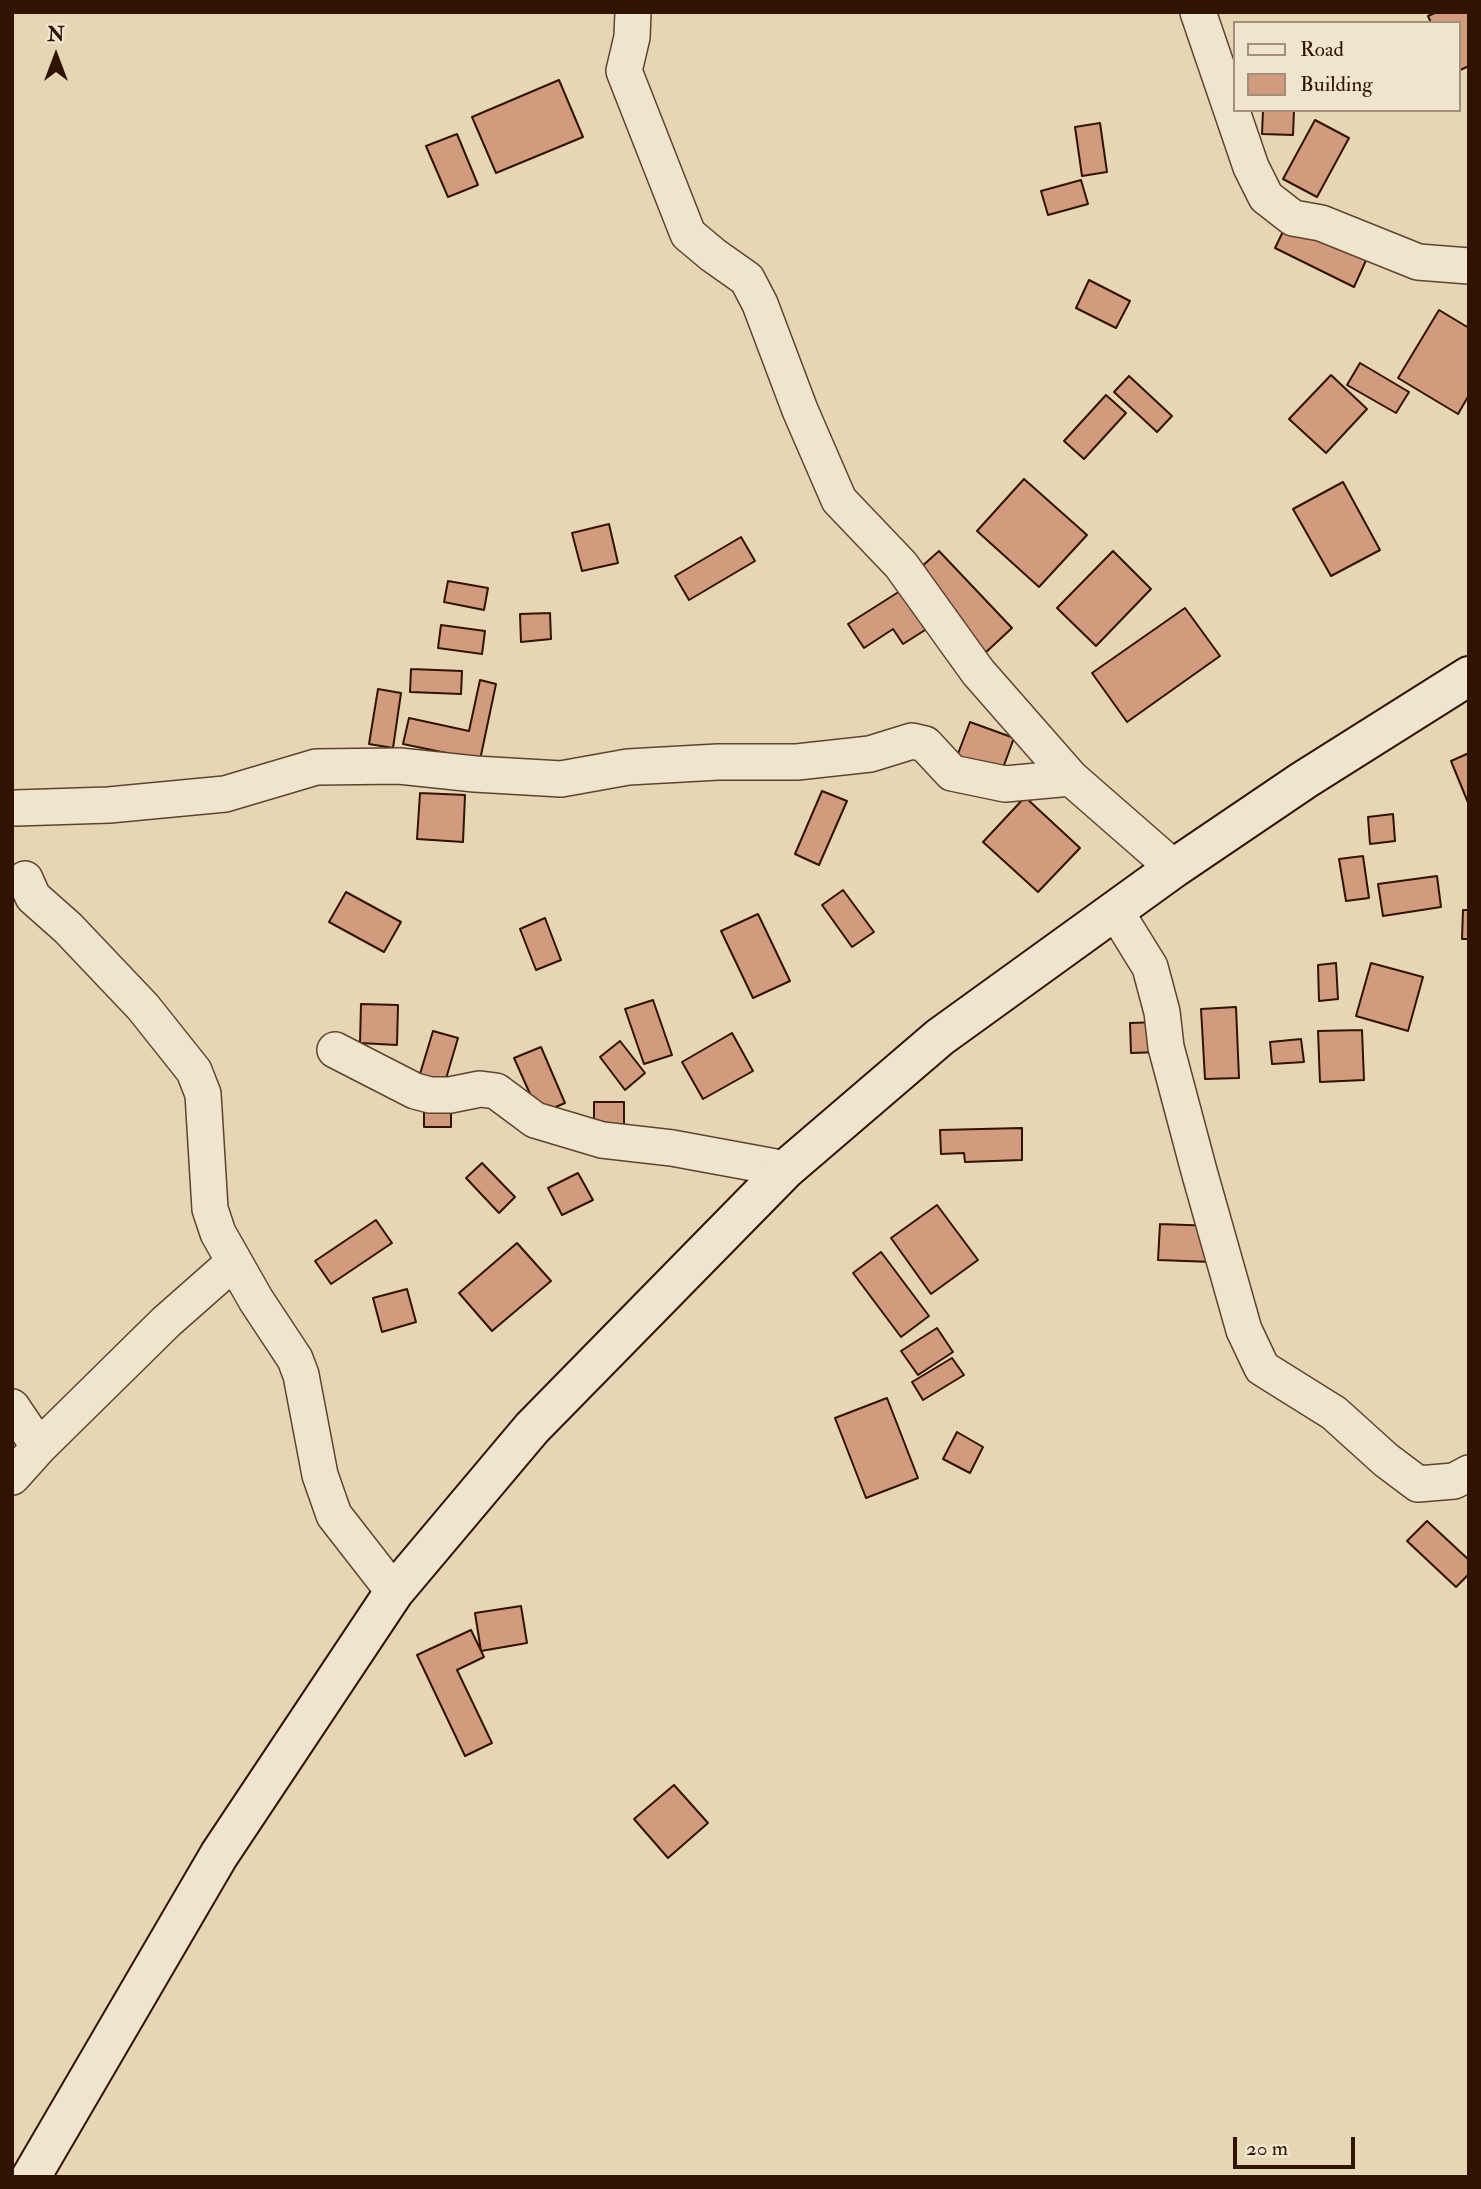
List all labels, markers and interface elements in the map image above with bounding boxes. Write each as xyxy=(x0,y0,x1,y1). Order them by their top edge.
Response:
north arrow xyxy=(21,21,91,91)
legend xyxy=(1232,21,1460,112)
text: N xyxy=(47,23,65,47)
text: Road xyxy=(1300,36,1344,63)
text: Building xyxy=(1300,71,1373,98)
scale bar xyxy=(1236,2122,1358,2166)
text: 20 m xyxy=(1246,2135,1288,2162)

